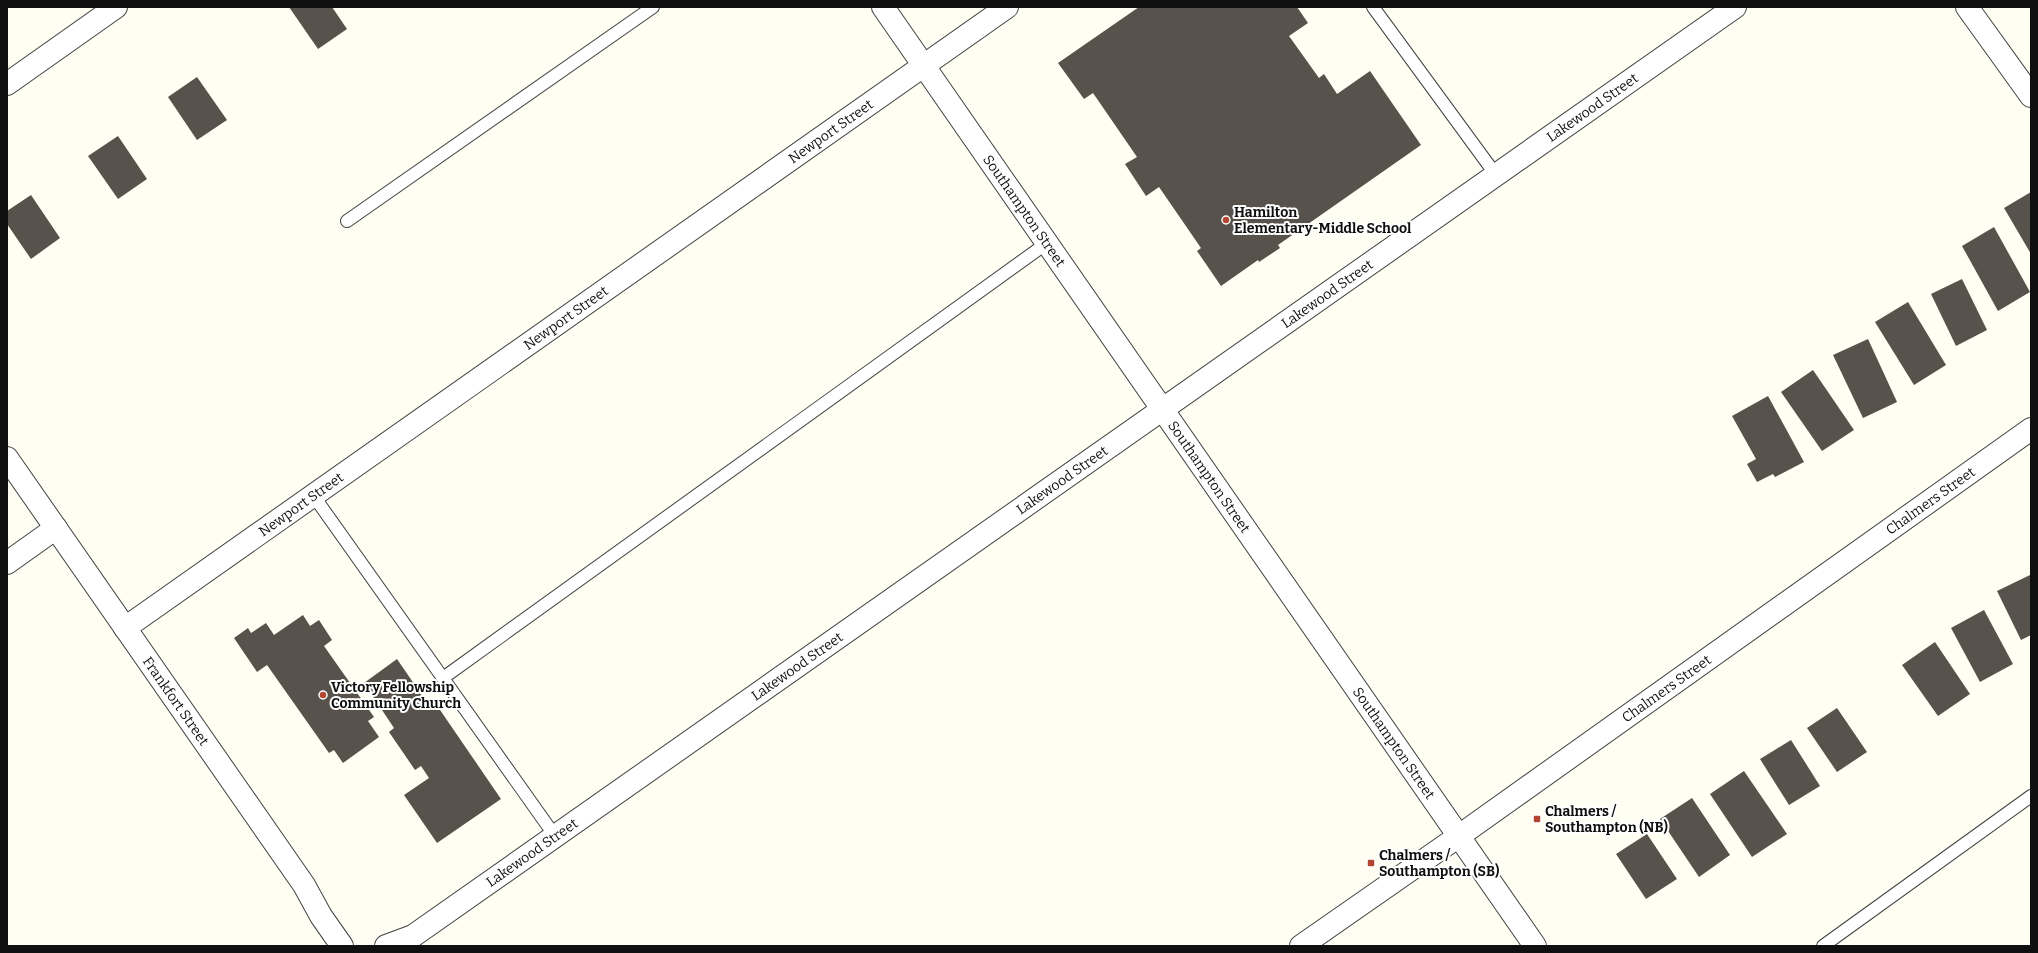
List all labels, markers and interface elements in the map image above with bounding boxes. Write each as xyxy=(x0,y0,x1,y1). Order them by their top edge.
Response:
street label: Lakewood Street xyxy=(1543,69,1641,145)
street label: Newport Street xyxy=(785,96,876,167)
street label: Southampton Street xyxy=(980,152,1069,270)
place label: Hamilton Elementary-Middle School xyxy=(1234,204,1412,237)
marker: Hamilton Elementary-Middle School xyxy=(1221,215,1231,225)
street label: Lakewood Street xyxy=(1278,256,1376,332)
street label: Newport Street xyxy=(520,282,611,353)
street label: Southampton Street xyxy=(1165,418,1254,536)
street label: Lakewood Street xyxy=(1013,442,1111,518)
street label: Chalmers Street xyxy=(1883,463,1978,538)
street label: Newport Street xyxy=(255,469,346,540)
street label: Lakewood Street xyxy=(748,628,846,704)
street label: Chalmers Street xyxy=(1619,651,1714,726)
street label: Frankfort Street xyxy=(139,653,213,749)
place label: Victory Fellowship Community Church xyxy=(331,679,461,712)
street label: Southampton Street xyxy=(1349,684,1439,802)
marker: Victory Fellowship Community Church xyxy=(318,690,328,700)
place label: Chalmers / Southampton (NB) xyxy=(1545,803,1668,836)
marker: Chalmers / Southampton (NB) xyxy=(1532,814,1542,824)
street label: Lakewood Street xyxy=(483,815,581,890)
place label: Chalmers / Southampton (SB) xyxy=(1379,847,1499,880)
marker: Chalmers / Southampton (SB) xyxy=(1366,858,1376,868)

